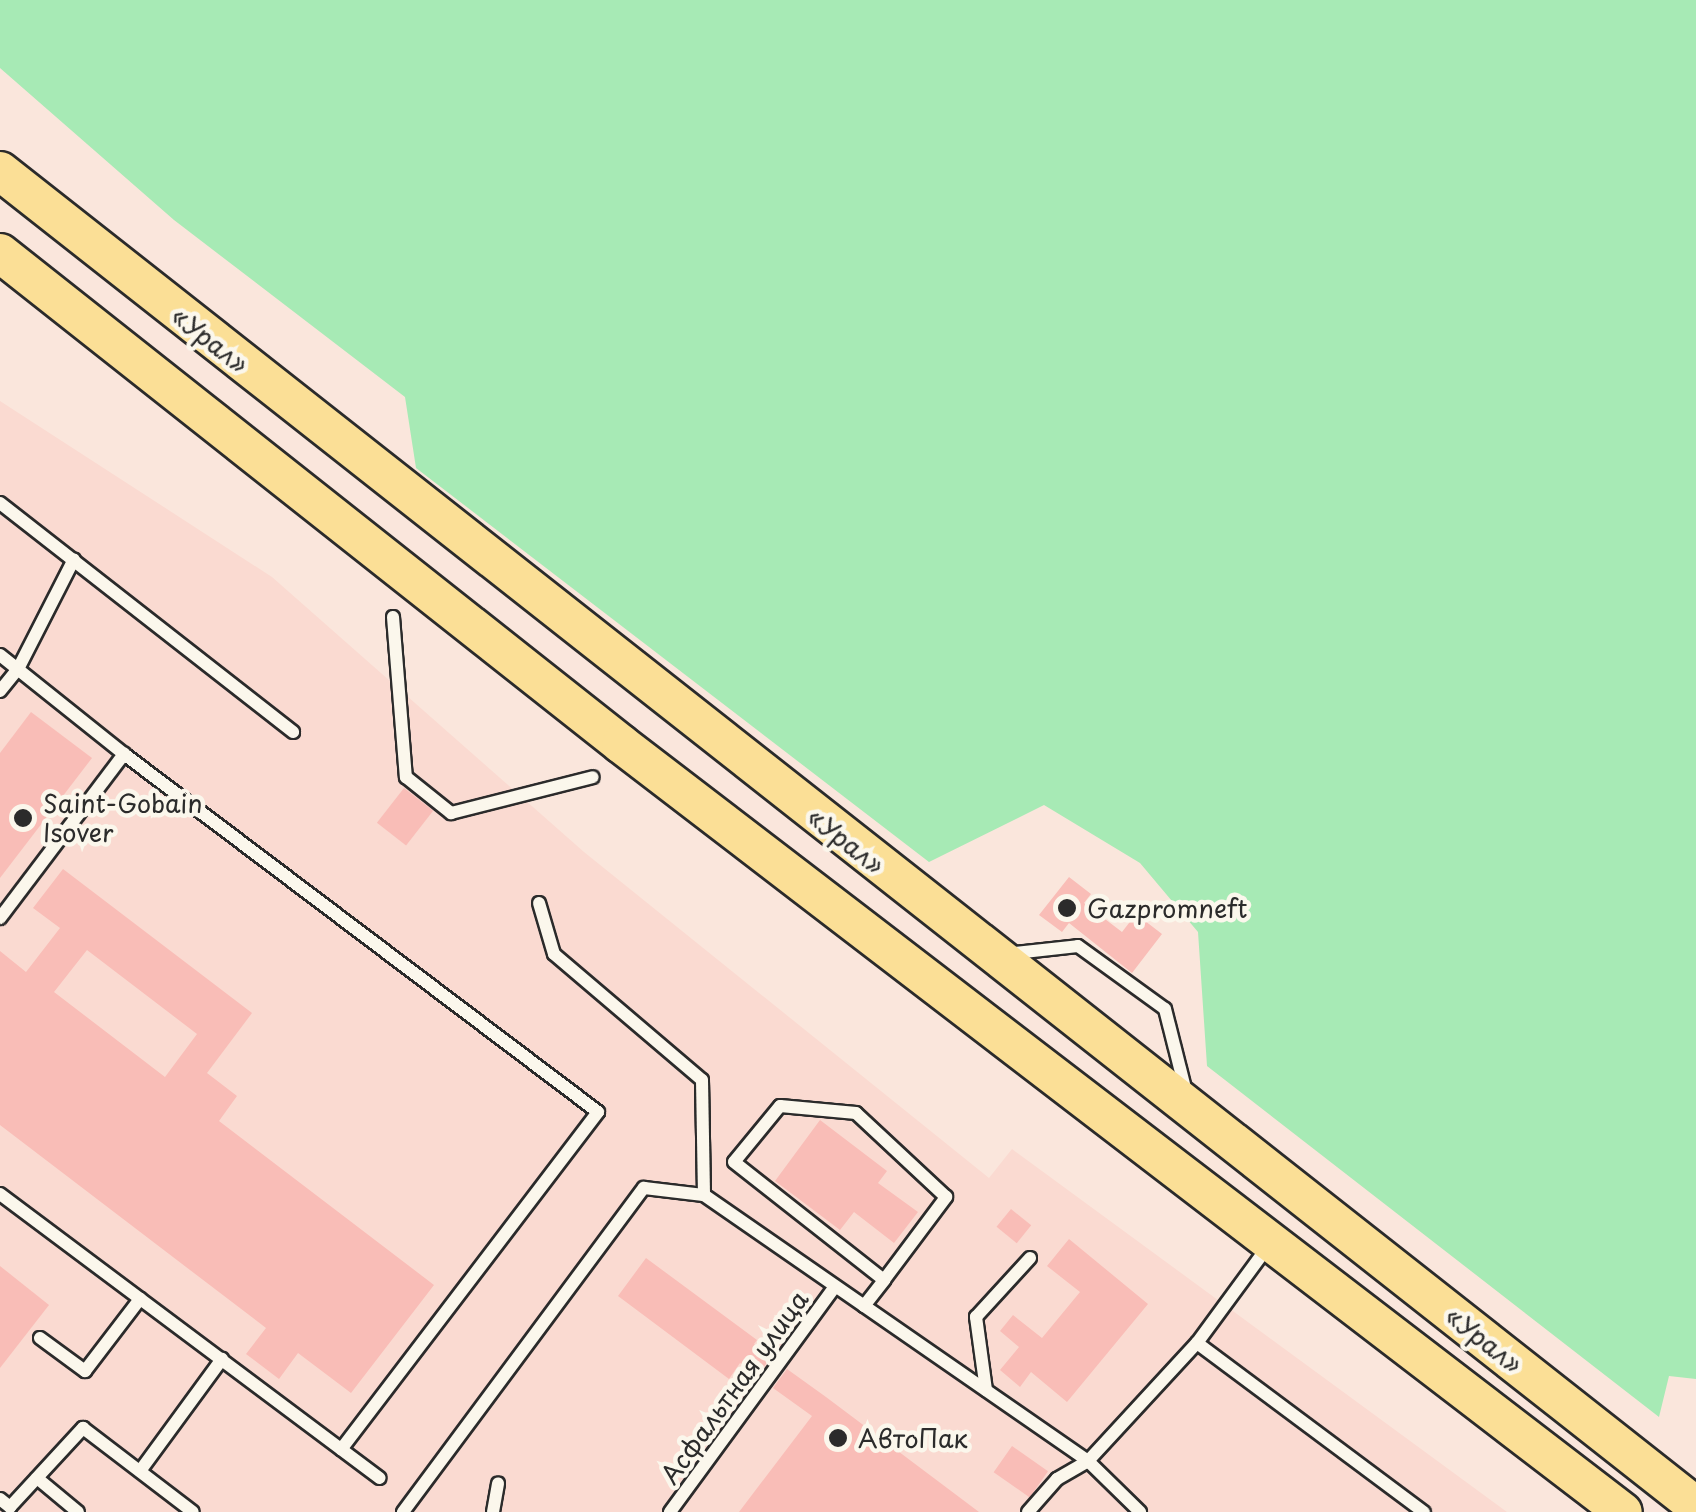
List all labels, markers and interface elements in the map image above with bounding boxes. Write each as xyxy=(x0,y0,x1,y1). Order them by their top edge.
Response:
street label: «Урал» xyxy=(166,301,254,379)
place label: Saint-Gobain Isover xyxy=(43,789,202,848)
street label: «Урал» xyxy=(802,802,890,880)
marker: Saint-Gobain Isover xyxy=(12,807,34,829)
place label: Gazpromneft xyxy=(1087,893,1247,923)
marker: Gazpromneft xyxy=(1056,897,1078,919)
street label: Асфальтная улица xyxy=(653,1284,815,1490)
street label: «Урал» xyxy=(1440,1301,1528,1379)
place label: АвтоПак xyxy=(858,1423,967,1453)
marker: АвтоПак xyxy=(827,1427,849,1449)

